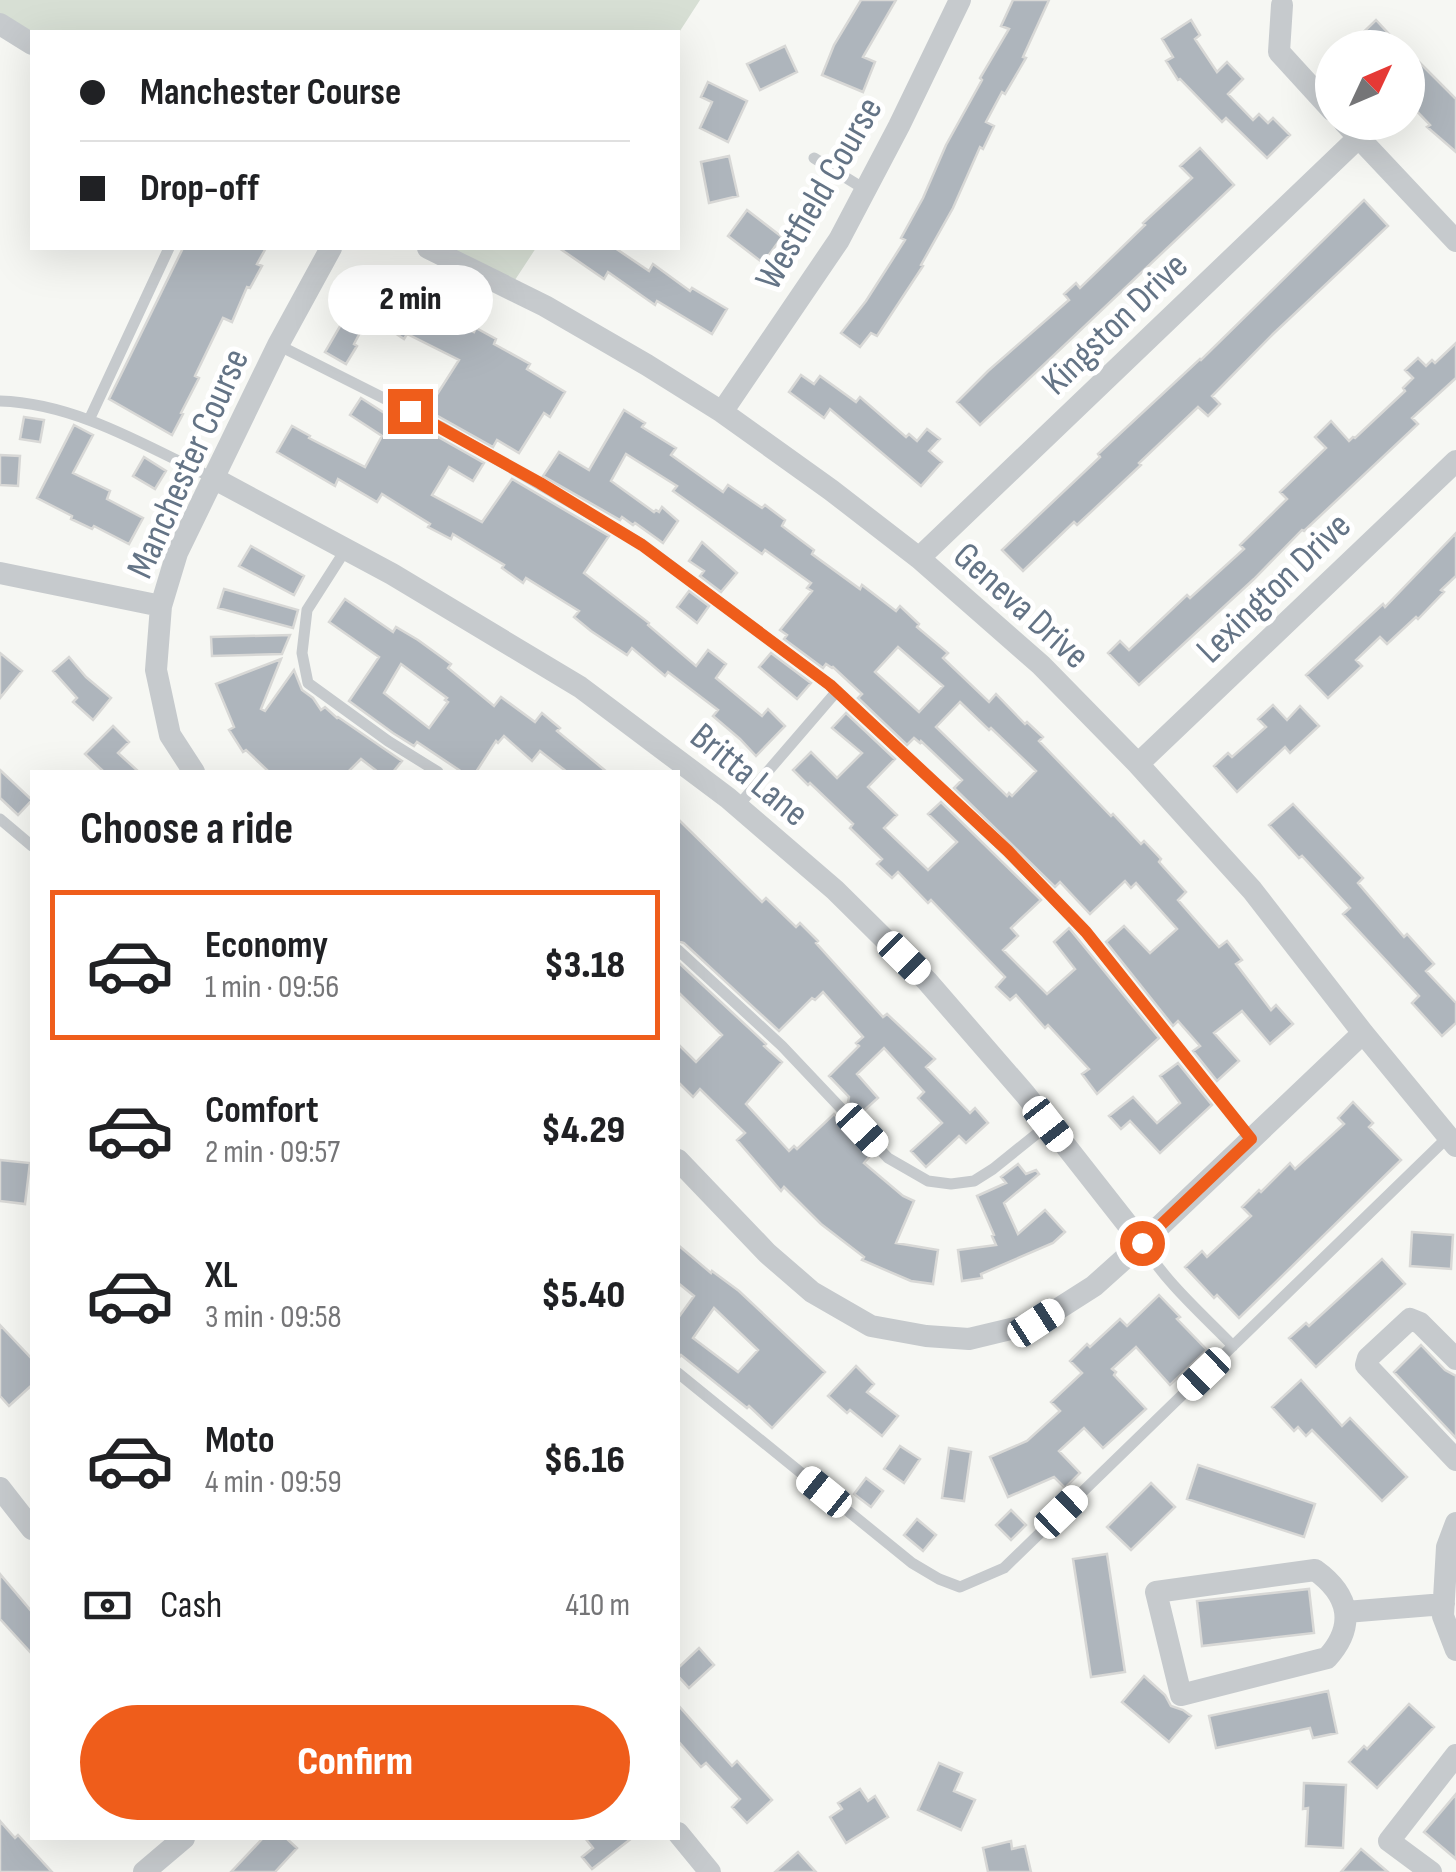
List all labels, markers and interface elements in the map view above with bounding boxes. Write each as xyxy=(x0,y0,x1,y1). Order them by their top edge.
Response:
north arrow xyxy=(1315,30,1425,140)
map controls xyxy=(1315,30,1425,140)
text: Manchester Course xyxy=(140,70,401,115)
street label: Westfield Course xyxy=(746,90,892,298)
text: Drop-off xyxy=(140,166,259,211)
street label: Kingston Drive xyxy=(1033,244,1197,405)
callout: 2 min xyxy=(328,266,492,336)
text: 2 min xyxy=(379,280,442,319)
street label: Manchester Course xyxy=(118,342,259,585)
route end xyxy=(388,389,433,434)
street label: Lexington Drive xyxy=(1188,503,1360,673)
street label: Geneva Drive xyxy=(944,534,1098,679)
street label: Britta Lane xyxy=(681,714,817,836)
text: Choose a ride xyxy=(80,802,293,857)
icon: car xyxy=(85,920,175,1010)
text: Economy xyxy=(205,923,328,968)
car xyxy=(872,926,936,990)
text: $3.18 xyxy=(544,943,625,988)
text: 1 min · 09:56 xyxy=(205,968,339,1007)
icon: car xyxy=(85,1085,175,1175)
text: Comfort xyxy=(205,1088,319,1133)
car xyxy=(1018,1091,1078,1157)
car xyxy=(831,1098,893,1162)
text: $4.29 xyxy=(541,1108,625,1153)
text: 2 min · 09:57 xyxy=(205,1133,340,1172)
route start xyxy=(1120,1221,1165,1266)
icon: car xyxy=(85,1250,175,1340)
text: XL xyxy=(205,1253,238,1298)
text: $5.40 xyxy=(541,1273,625,1318)
car xyxy=(1003,1294,1069,1352)
text: 3 min · 09:58 xyxy=(205,1298,342,1337)
car xyxy=(1172,1342,1236,1406)
icon: car xyxy=(85,1415,175,1505)
text: Moto xyxy=(205,1418,275,1463)
text: $6.16 xyxy=(544,1438,625,1483)
car xyxy=(791,1461,857,1523)
text: 4 min · 09:59 xyxy=(205,1463,342,1502)
car xyxy=(1029,1480,1093,1544)
icon: cash xyxy=(80,1578,135,1633)
text: Cash xyxy=(160,1583,222,1628)
text: 410 m xyxy=(565,1586,630,1625)
button: Confirm xyxy=(80,1705,630,1820)

